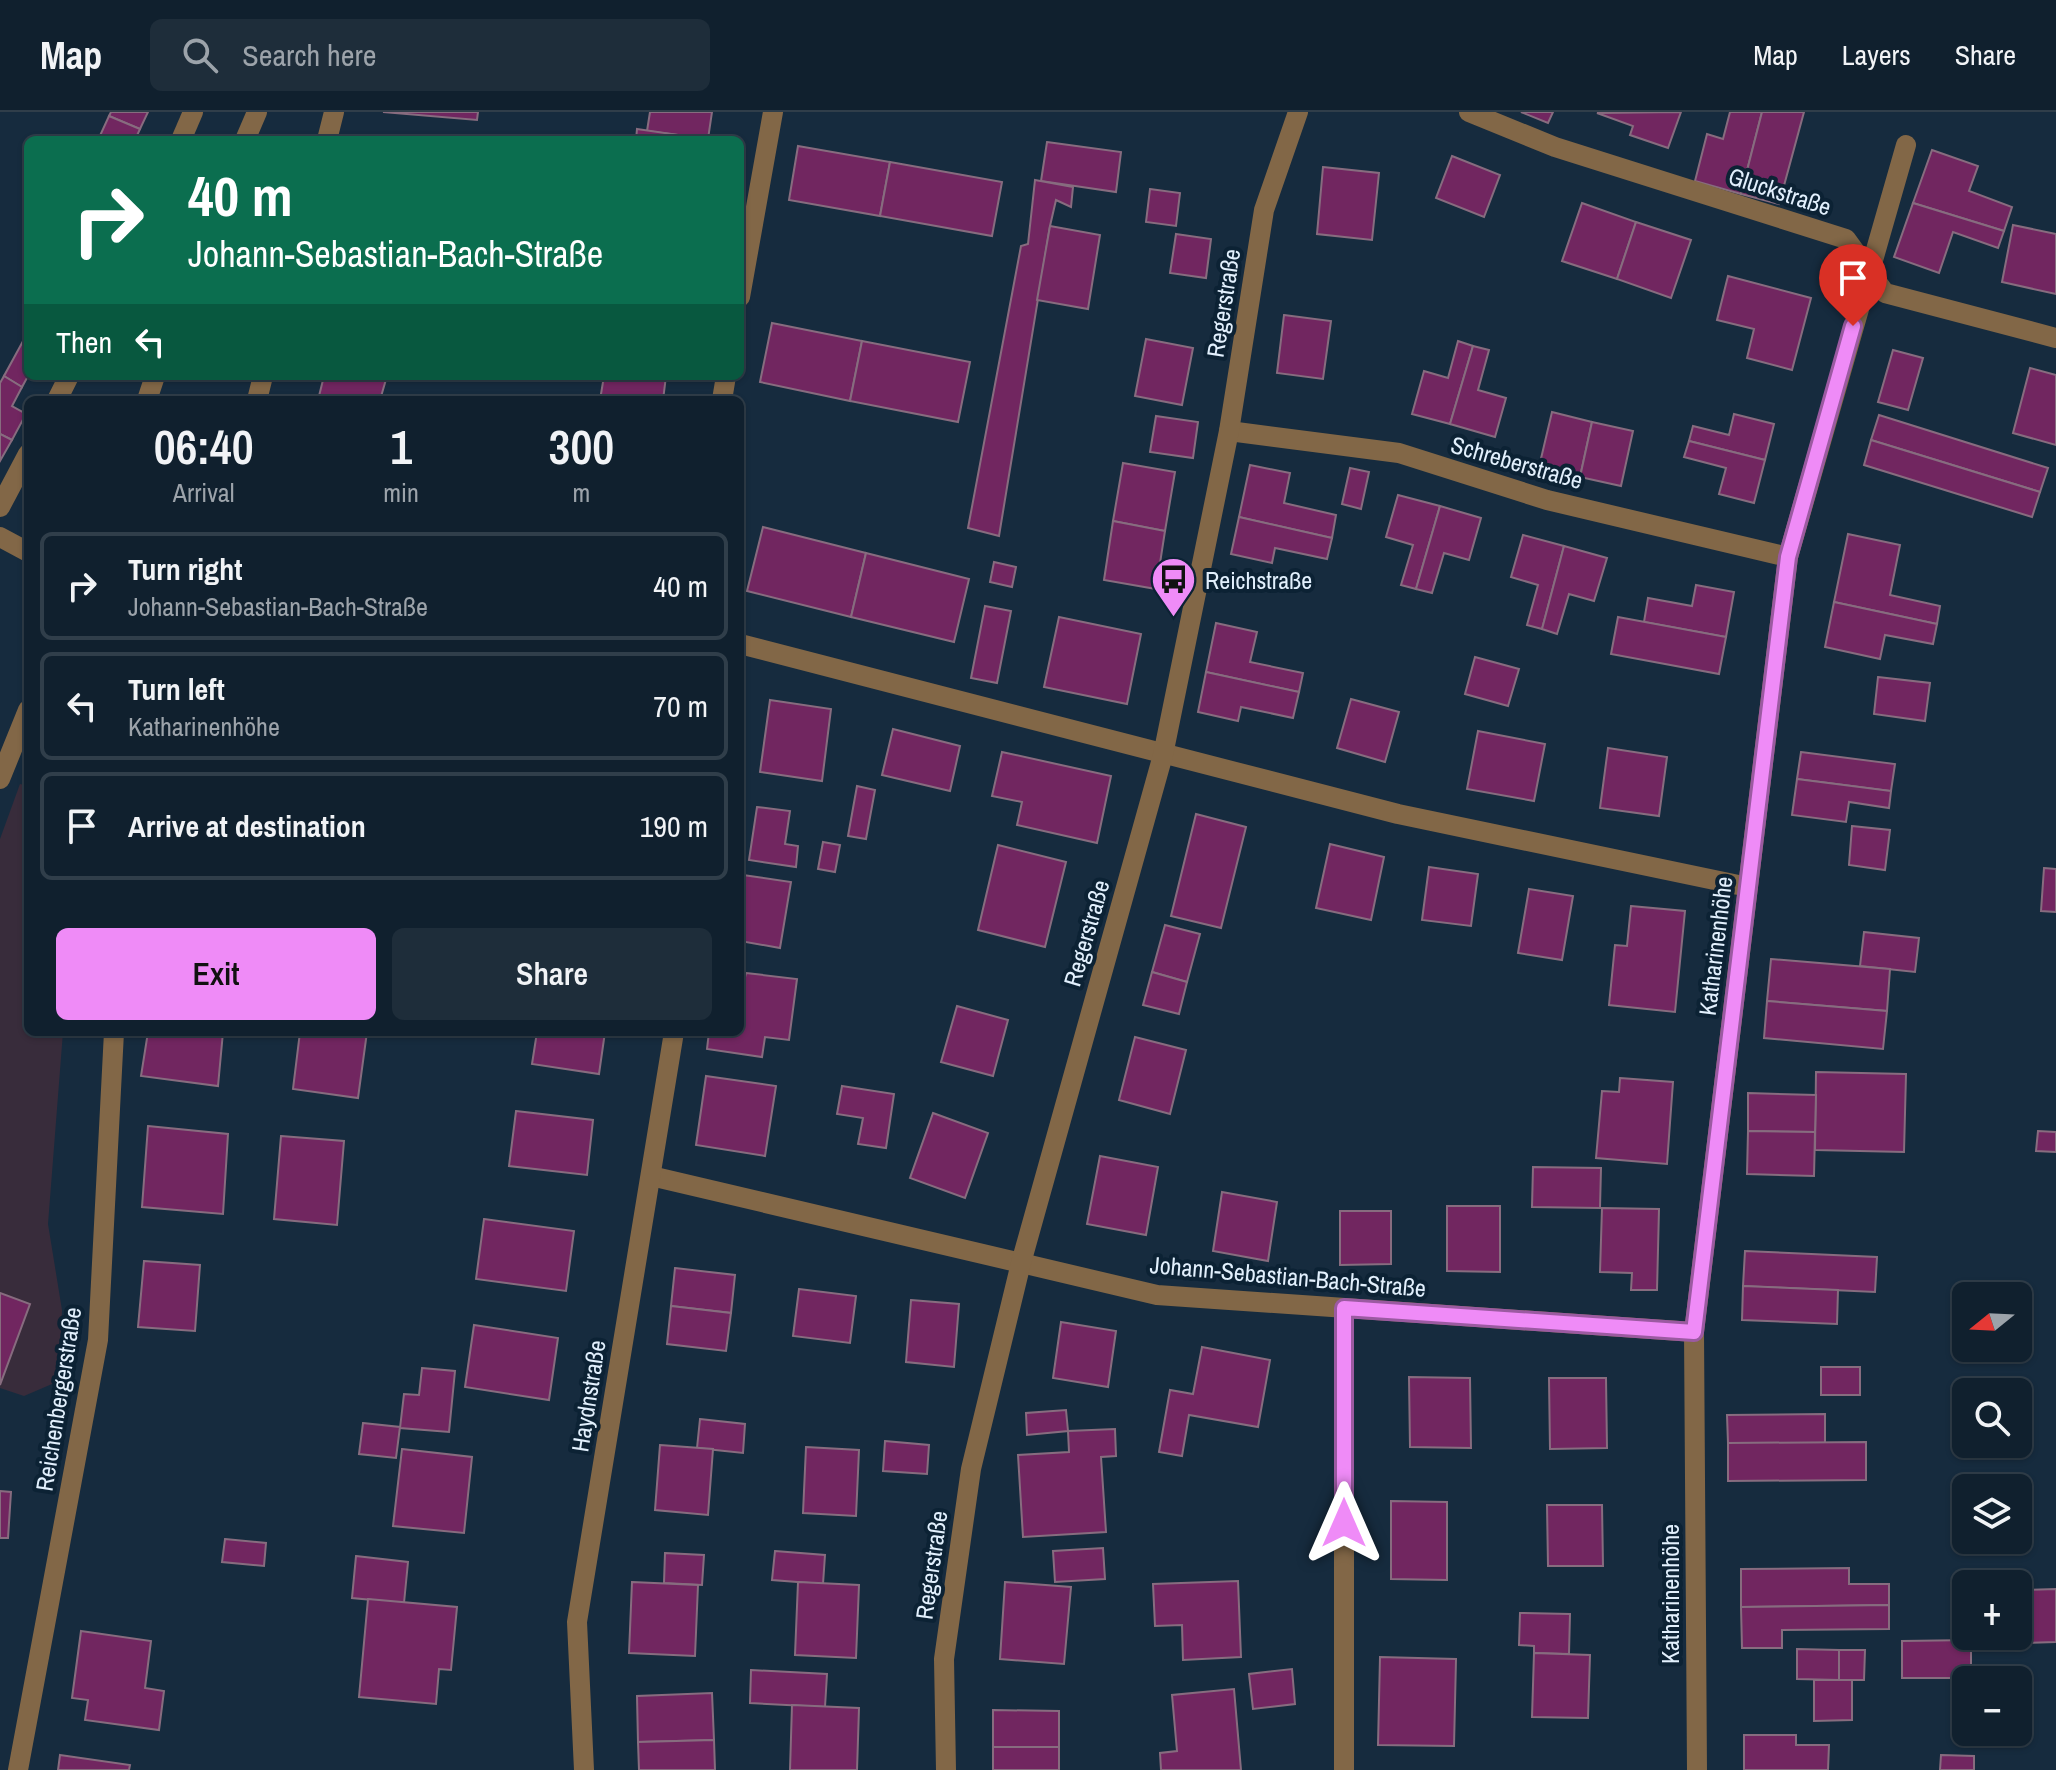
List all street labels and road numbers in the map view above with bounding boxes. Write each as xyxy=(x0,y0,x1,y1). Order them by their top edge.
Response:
street label: Gluckstraße xyxy=(1725,159,1835,223)
street label: Regerstraße xyxy=(1199,246,1247,360)
street label: Schreberstraße xyxy=(1447,428,1587,496)
street label: Katharinenhöhe xyxy=(1691,875,1739,1017)
street label: Regerstraße xyxy=(1056,876,1116,990)
street label: Johann-Sebastian-Bach-Straße xyxy=(1149,1248,1427,1304)
street label: Reichenbergerstraße xyxy=(28,1305,88,1493)
street label: Haydnstraße xyxy=(563,1338,613,1454)
street label: Regerstraße xyxy=(908,1509,954,1621)
street label: Katharinenhöhe xyxy=(1654,1524,1686,1664)

